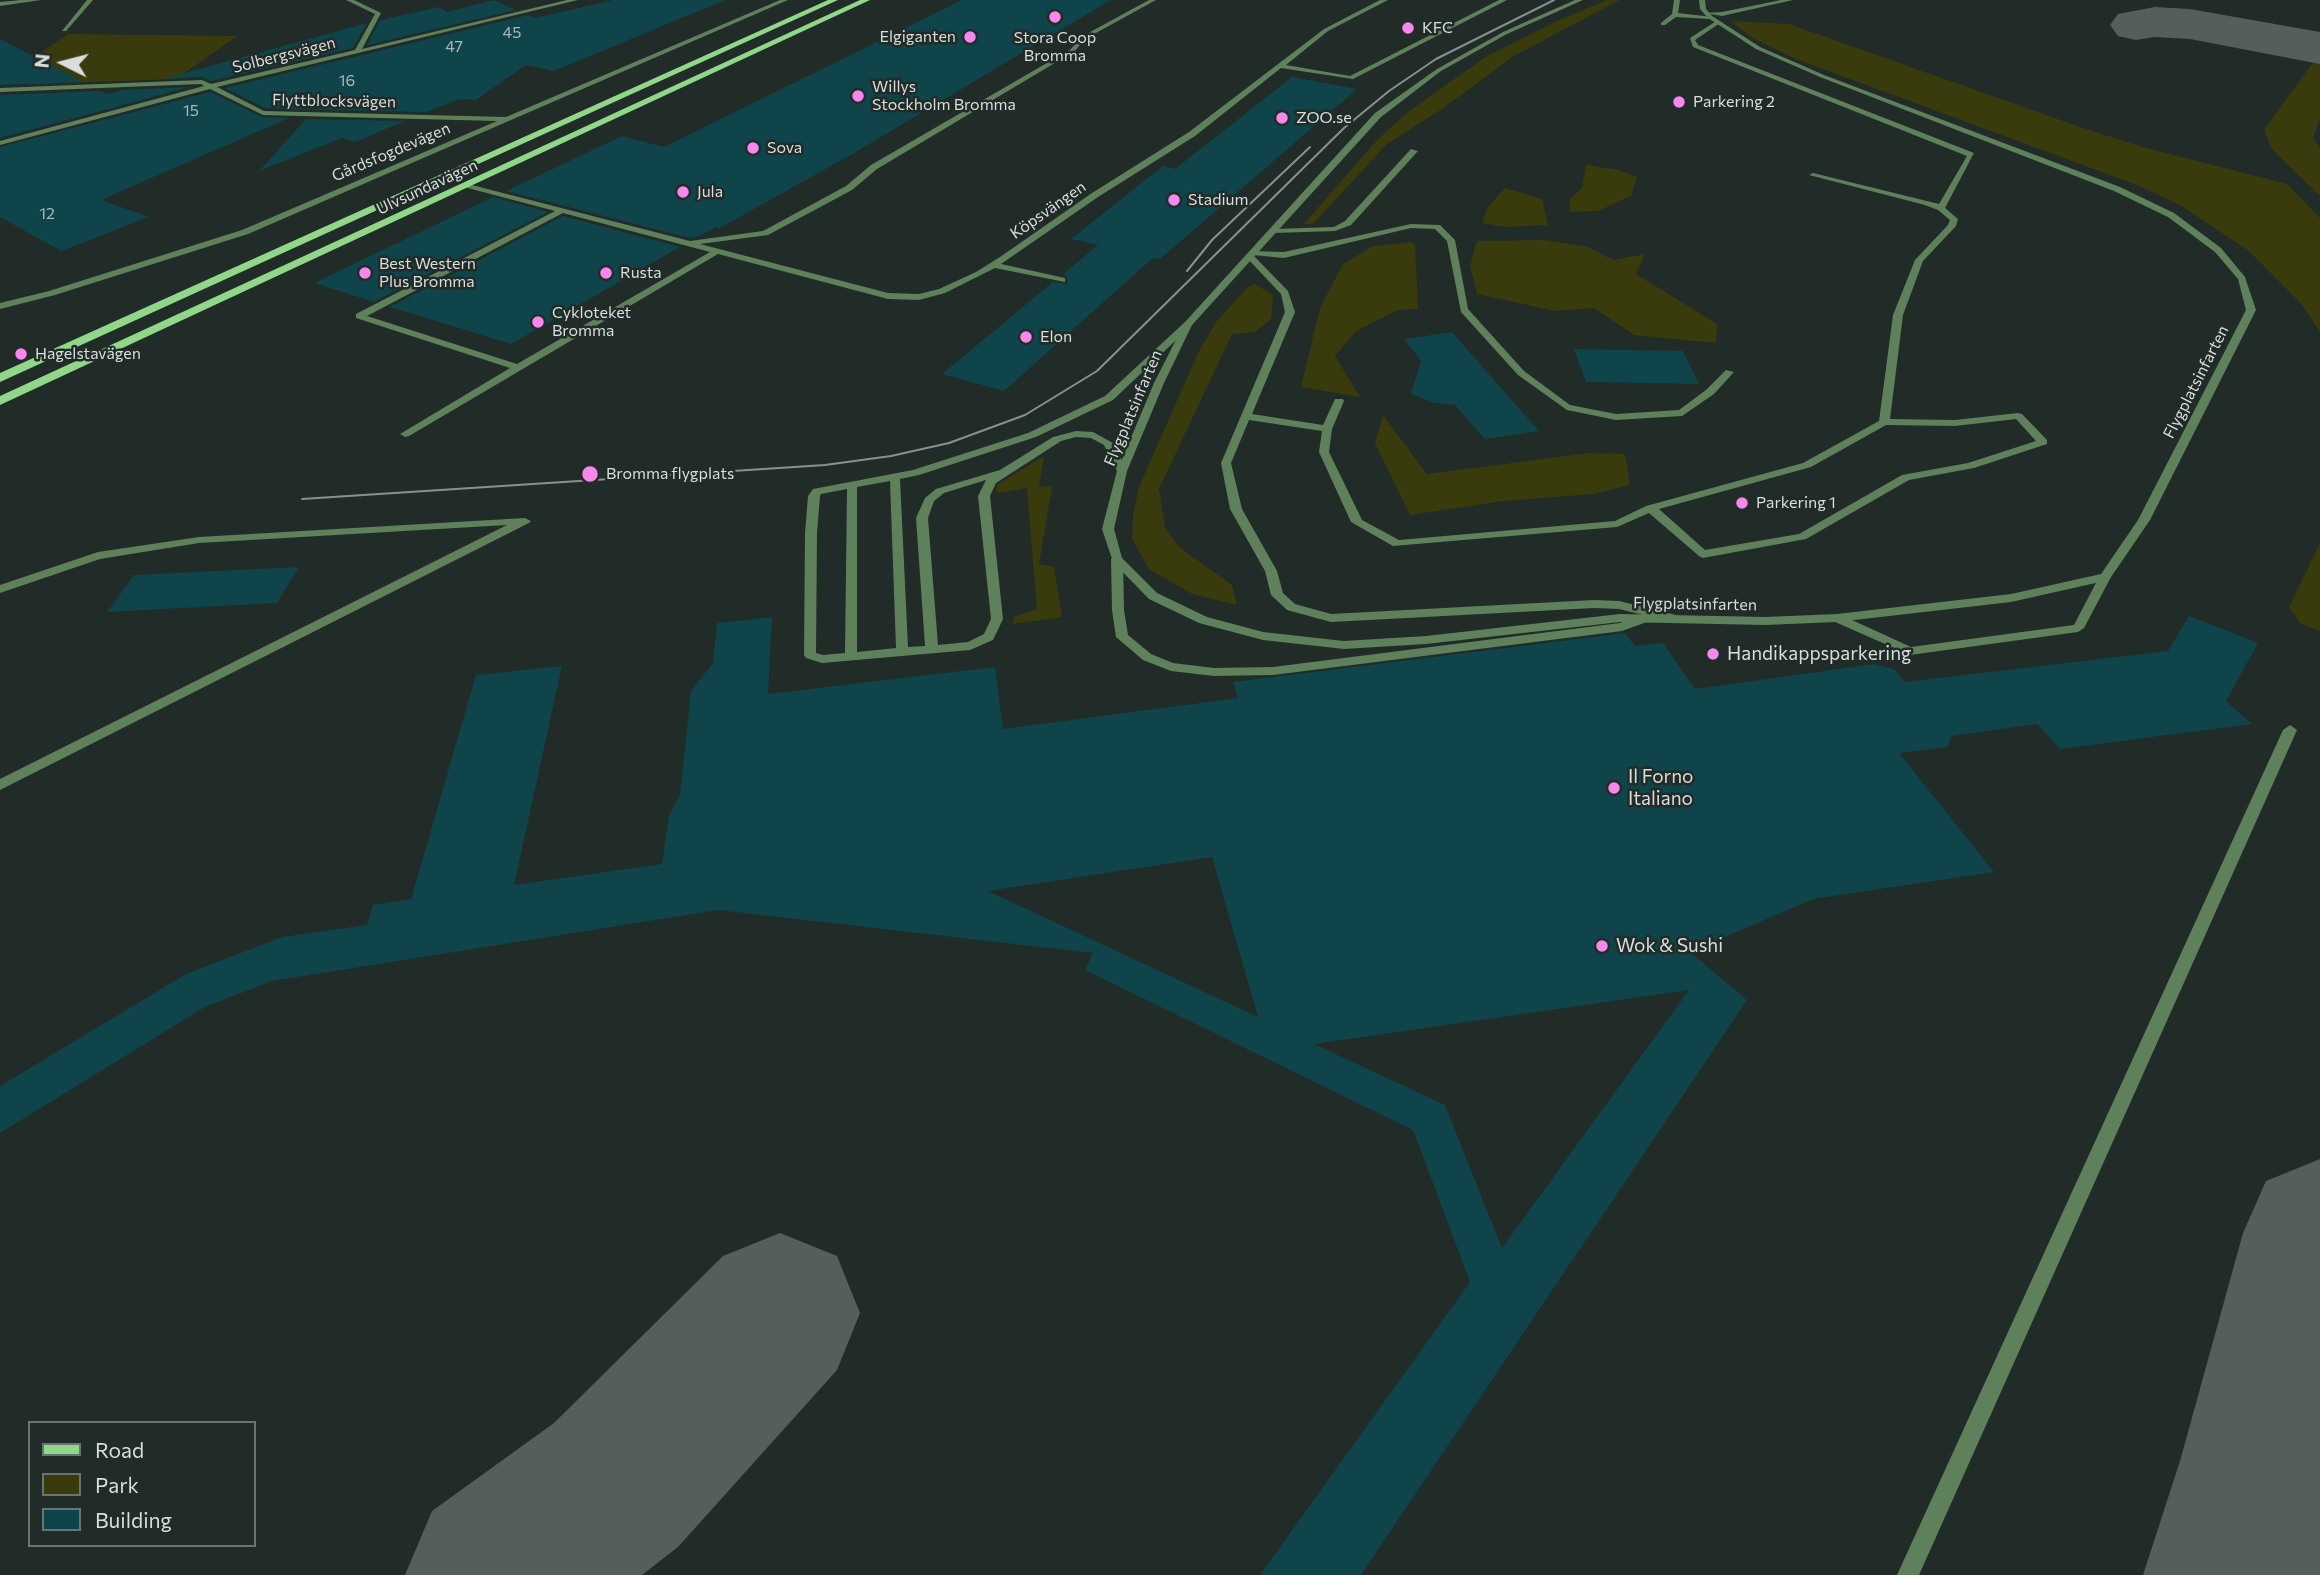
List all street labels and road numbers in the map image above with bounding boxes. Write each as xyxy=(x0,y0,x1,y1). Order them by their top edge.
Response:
street label: Solbergsvägen xyxy=(230,33,338,77)
street label: Flyttblocksvägen xyxy=(272,90,396,112)
street label: Gårdsfogdevägen xyxy=(329,118,453,186)
street label: Ulvsundavägen xyxy=(373,155,481,219)
street label: Köpsvängen xyxy=(1007,177,1089,243)
street label: Flygplatsinfarten xyxy=(2159,322,2233,442)
street label: Flygplatsinfarten xyxy=(1100,347,1166,469)
street label: Flygplatsinfarten xyxy=(1633,593,1757,615)

